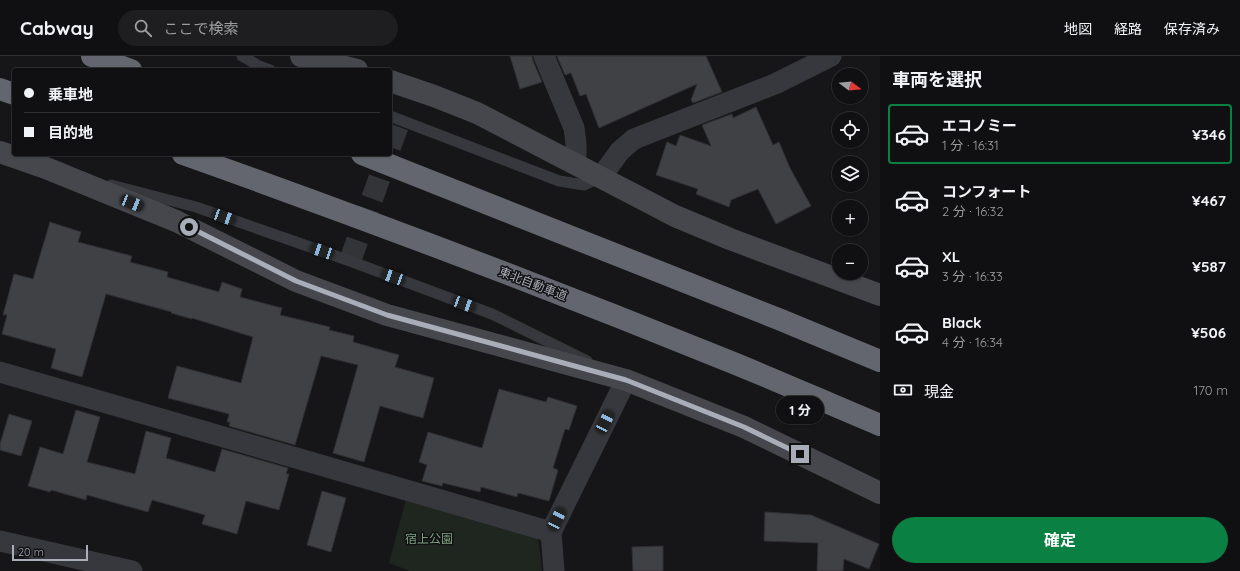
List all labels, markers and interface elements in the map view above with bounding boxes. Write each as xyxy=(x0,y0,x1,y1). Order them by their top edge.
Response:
search box xyxy=(118,10,398,46)
text: Cabway xyxy=(20,16,94,40)
icon: search xyxy=(132,17,154,39)
text: ここで検索 xyxy=(164,19,239,38)
text: 地図 xyxy=(1064,20,1092,38)
text: 経路 xyxy=(1114,20,1142,38)
text: 保存済み xyxy=(1164,20,1220,38)
north arrow xyxy=(832,68,868,104)
map controls xyxy=(832,68,868,280)
text: 車両を選択 xyxy=(892,68,982,91)
text: 乗車地 xyxy=(48,85,93,104)
button: locate xyxy=(832,112,868,148)
icon: car xyxy=(894,116,930,152)
text: エコノミー xyxy=(942,116,1017,135)
text: 目的地 xyxy=(48,123,93,142)
text: ¥346 xyxy=(1192,125,1226,144)
text: 1 分 · 16:31 xyxy=(942,137,999,153)
button: layers xyxy=(832,156,868,192)
icon: car xyxy=(894,182,930,218)
text: コンフォート xyxy=(942,182,1032,201)
text: ¥467 xyxy=(1192,191,1226,210)
car xyxy=(119,193,145,213)
button: + xyxy=(832,200,868,236)
text: 2 分 · 16:32 xyxy=(942,203,1004,219)
car xyxy=(211,207,237,227)
route start xyxy=(180,218,198,236)
car xyxy=(309,241,335,261)
button: − xyxy=(832,244,868,280)
text: XL xyxy=(942,247,960,266)
icon: car xyxy=(894,248,930,284)
text: ¥587 xyxy=(1192,257,1226,276)
street label: 東北自動車道 xyxy=(497,264,569,303)
car xyxy=(380,267,406,287)
text: 3 分 · 16:33 xyxy=(942,268,1003,284)
car xyxy=(451,294,477,314)
text: Black xyxy=(942,313,982,332)
icon: car xyxy=(894,314,930,350)
text: ¥506 xyxy=(1191,323,1226,342)
text: 4 分 · 16:34 xyxy=(942,334,1003,350)
icon: cash xyxy=(892,379,914,401)
text: 現金 xyxy=(924,382,954,401)
text: 170 m xyxy=(1193,382,1228,398)
callout: 1 分 xyxy=(776,396,824,424)
text: 1 分 xyxy=(789,402,811,418)
car xyxy=(594,409,616,435)
route end xyxy=(791,445,809,463)
car xyxy=(546,506,568,532)
button: 確定 xyxy=(892,517,1228,563)
park label: 宿上公園 xyxy=(405,531,453,546)
scale bar xyxy=(12,543,88,562)
text: 20 m xyxy=(18,545,44,559)

